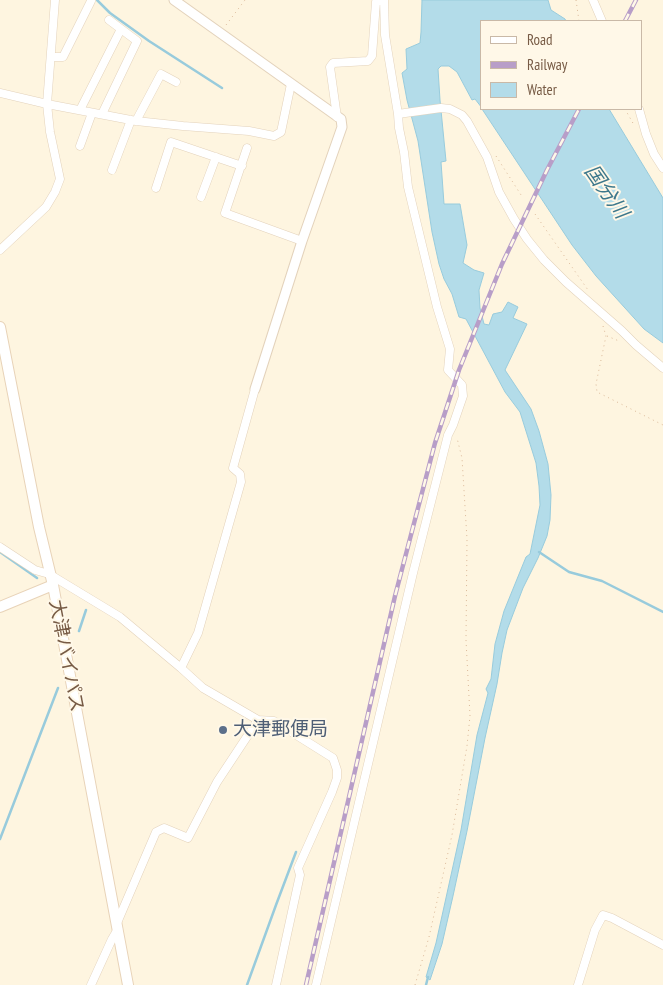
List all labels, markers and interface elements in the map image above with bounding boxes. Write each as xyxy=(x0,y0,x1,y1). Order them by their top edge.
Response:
legend xyxy=(480,20,643,110)
text: Road xyxy=(527,30,553,49)
text: Railway xyxy=(527,55,567,74)
text: Water xyxy=(527,80,557,99)
water label: 国分川 xyxy=(579,161,633,223)
street label: 大津バイパス xyxy=(44,598,88,714)
place label: 大津郵便局 xyxy=(233,719,328,741)
marker: 大津郵便局 xyxy=(217,724,229,736)

